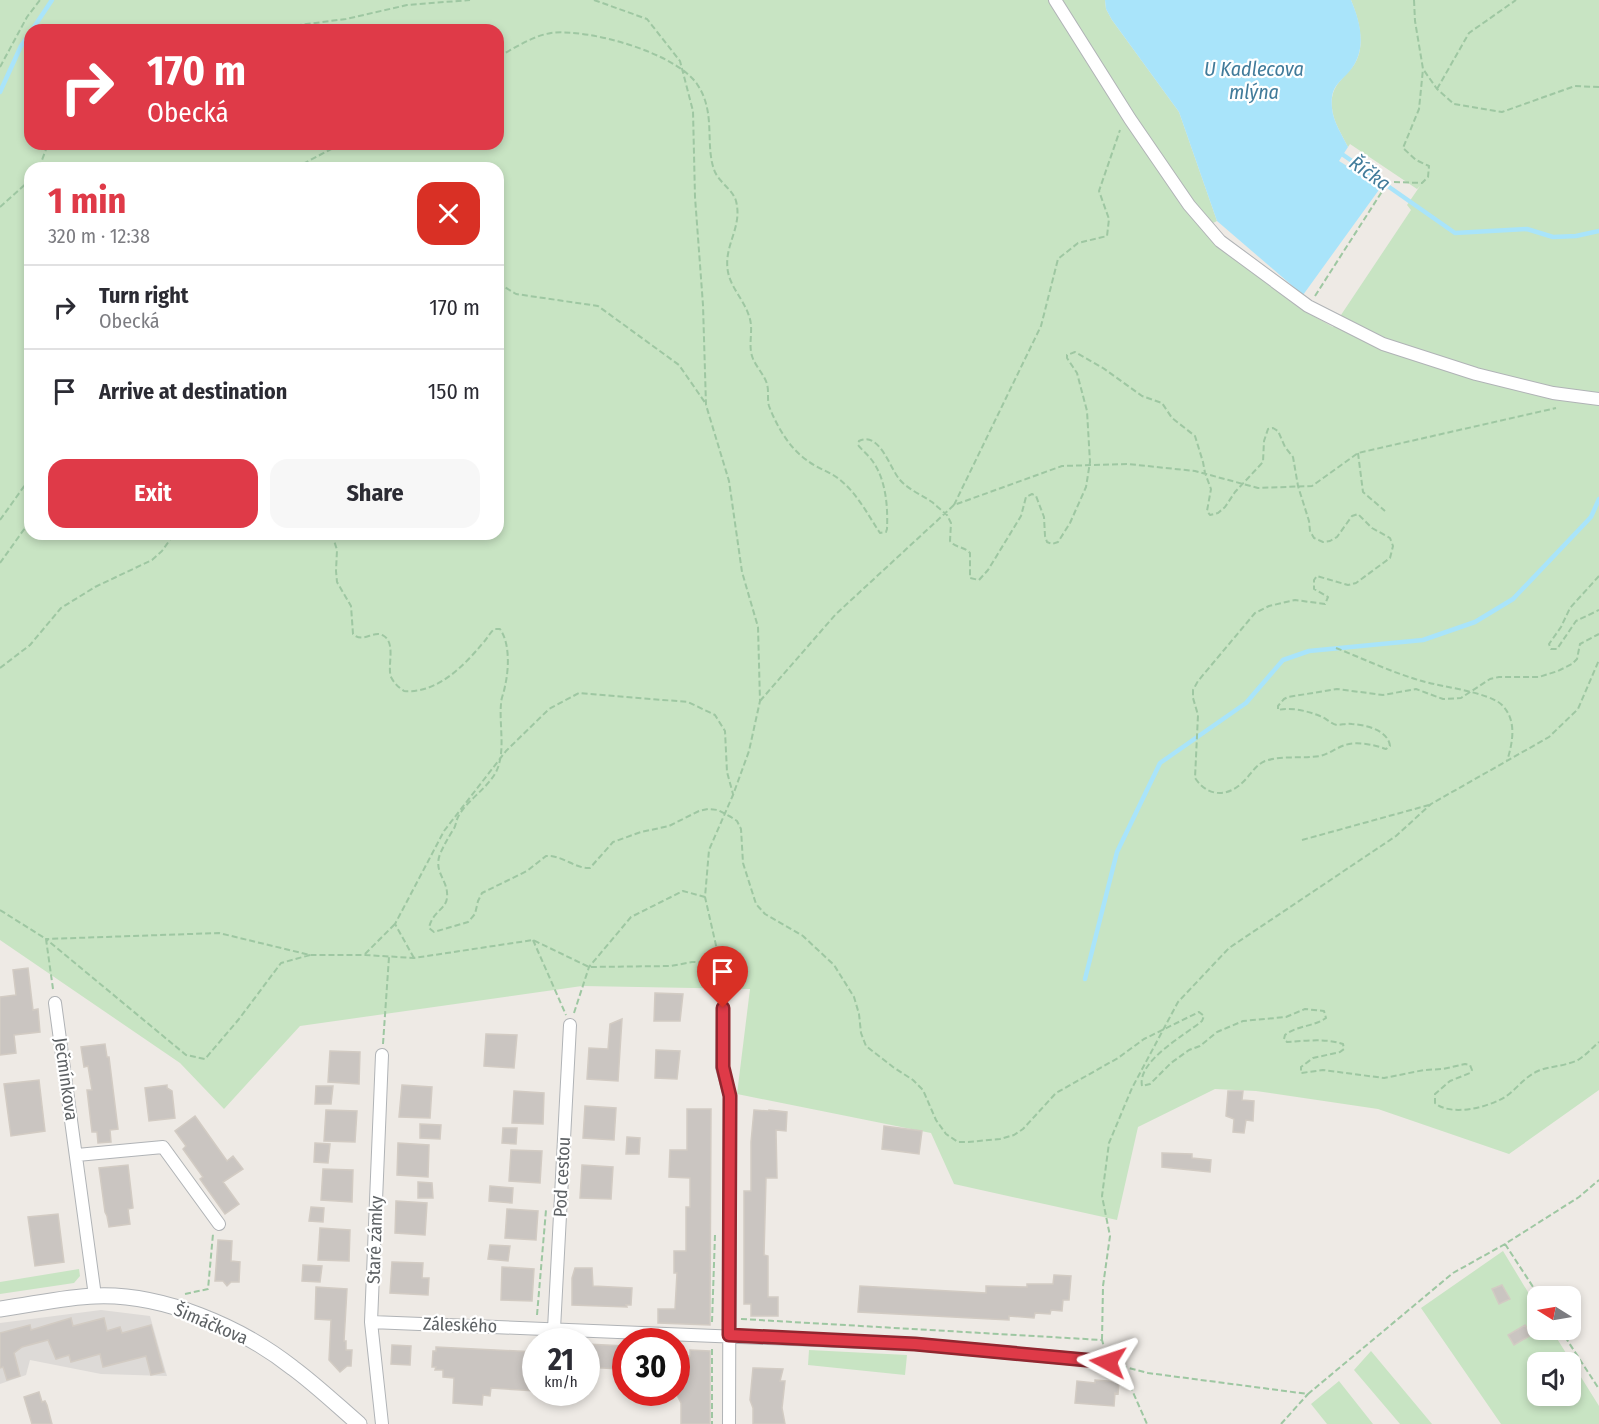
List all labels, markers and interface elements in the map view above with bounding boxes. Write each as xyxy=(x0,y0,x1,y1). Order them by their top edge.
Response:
text: 170 m xyxy=(147,46,246,96)
icon: right xyxy=(48,48,126,126)
water label: U Kadlecova mlýna xyxy=(1204,57,1304,104)
text: Obecká xyxy=(147,97,229,129)
water label: Říčka xyxy=(1345,150,1395,196)
text: 1 min xyxy=(48,179,126,223)
button: close xyxy=(417,182,480,245)
text: 320 m · 12:38 xyxy=(48,224,150,248)
text: Turn right xyxy=(99,282,188,309)
icon: right xyxy=(48,291,81,324)
text: 170 m xyxy=(429,294,480,321)
text: Obecká xyxy=(99,309,159,333)
icon: arrive xyxy=(48,375,81,408)
text: Arrive at destination xyxy=(99,378,287,405)
text: 150 m xyxy=(428,378,480,405)
button: Exit xyxy=(48,459,258,528)
button: Share xyxy=(270,459,480,528)
pin xyxy=(697,946,748,1008)
icon: arrive xyxy=(706,955,739,988)
street label: Ječmínkova xyxy=(49,1036,83,1122)
street label: Pod cestou xyxy=(549,1136,575,1218)
street label: Staré zámky xyxy=(362,1195,388,1285)
north arrow xyxy=(1527,1286,1581,1340)
map controls xyxy=(1527,1286,1581,1406)
street label: Šimáčkova xyxy=(171,1299,251,1349)
street label: Záleského xyxy=(423,1313,497,1337)
speed limit sign: 30 xyxy=(612,1328,690,1406)
position arrow xyxy=(1076,1330,1140,1394)
text: 21 xyxy=(548,1342,574,1378)
button: sound xyxy=(1527,1352,1581,1406)
text: km/h xyxy=(544,1373,578,1391)

